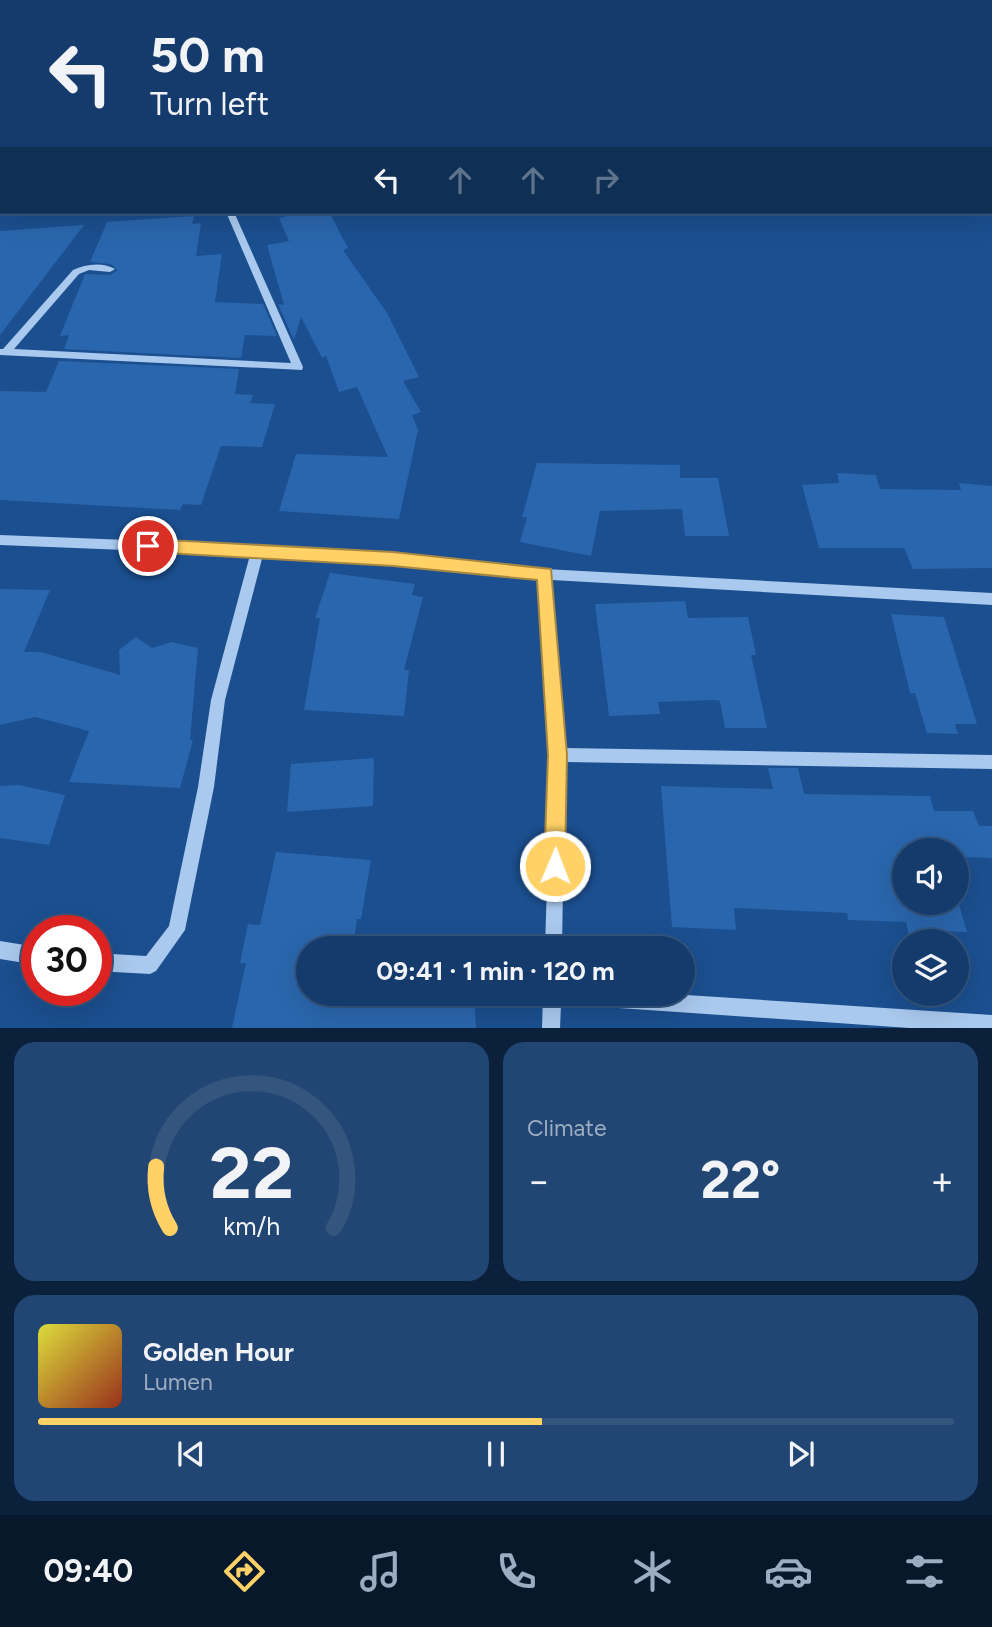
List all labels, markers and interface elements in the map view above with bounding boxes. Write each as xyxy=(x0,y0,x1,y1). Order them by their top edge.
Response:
text: 50 m xyxy=(150,25,265,84)
icon: left xyxy=(35,28,126,119)
text: Turn left xyxy=(150,85,269,123)
icon: left xyxy=(368,161,406,199)
icon: ahead xyxy=(441,161,479,199)
icon: ahead xyxy=(514,161,552,199)
icon: right xyxy=(587,161,625,199)
pin xyxy=(118,516,178,576)
icon: arrive xyxy=(129,527,167,565)
position arrow xyxy=(518,829,592,903)
map controls xyxy=(892,838,969,1006)
button: sound xyxy=(892,838,969,915)
speed limit sign: 30 xyxy=(21,915,112,1006)
button: layers xyxy=(892,929,969,1006)
text: 09:41 · 1 min · 120 m xyxy=(376,955,615,987)
text: Climate xyxy=(527,1114,606,1142)
text: 22 xyxy=(209,1129,294,1216)
text: 22° xyxy=(701,1149,780,1211)
text: − xyxy=(527,1158,551,1204)
text: + xyxy=(930,1158,954,1204)
text: km/h xyxy=(223,1210,280,1240)
text: Golden Hour xyxy=(143,1336,294,1368)
text: Lumen xyxy=(143,1368,213,1396)
icon: previous xyxy=(172,1435,210,1473)
icon: pause xyxy=(477,1435,515,1473)
icon: next xyxy=(782,1435,820,1473)
icon: directions xyxy=(220,1547,269,1596)
icon: music xyxy=(356,1547,405,1596)
icon: phone xyxy=(492,1547,541,1596)
icon: climate xyxy=(628,1547,677,1596)
icon: car xyxy=(764,1547,813,1596)
icon: filters xyxy=(900,1547,949,1596)
text: 09:40 xyxy=(43,1552,133,1590)

